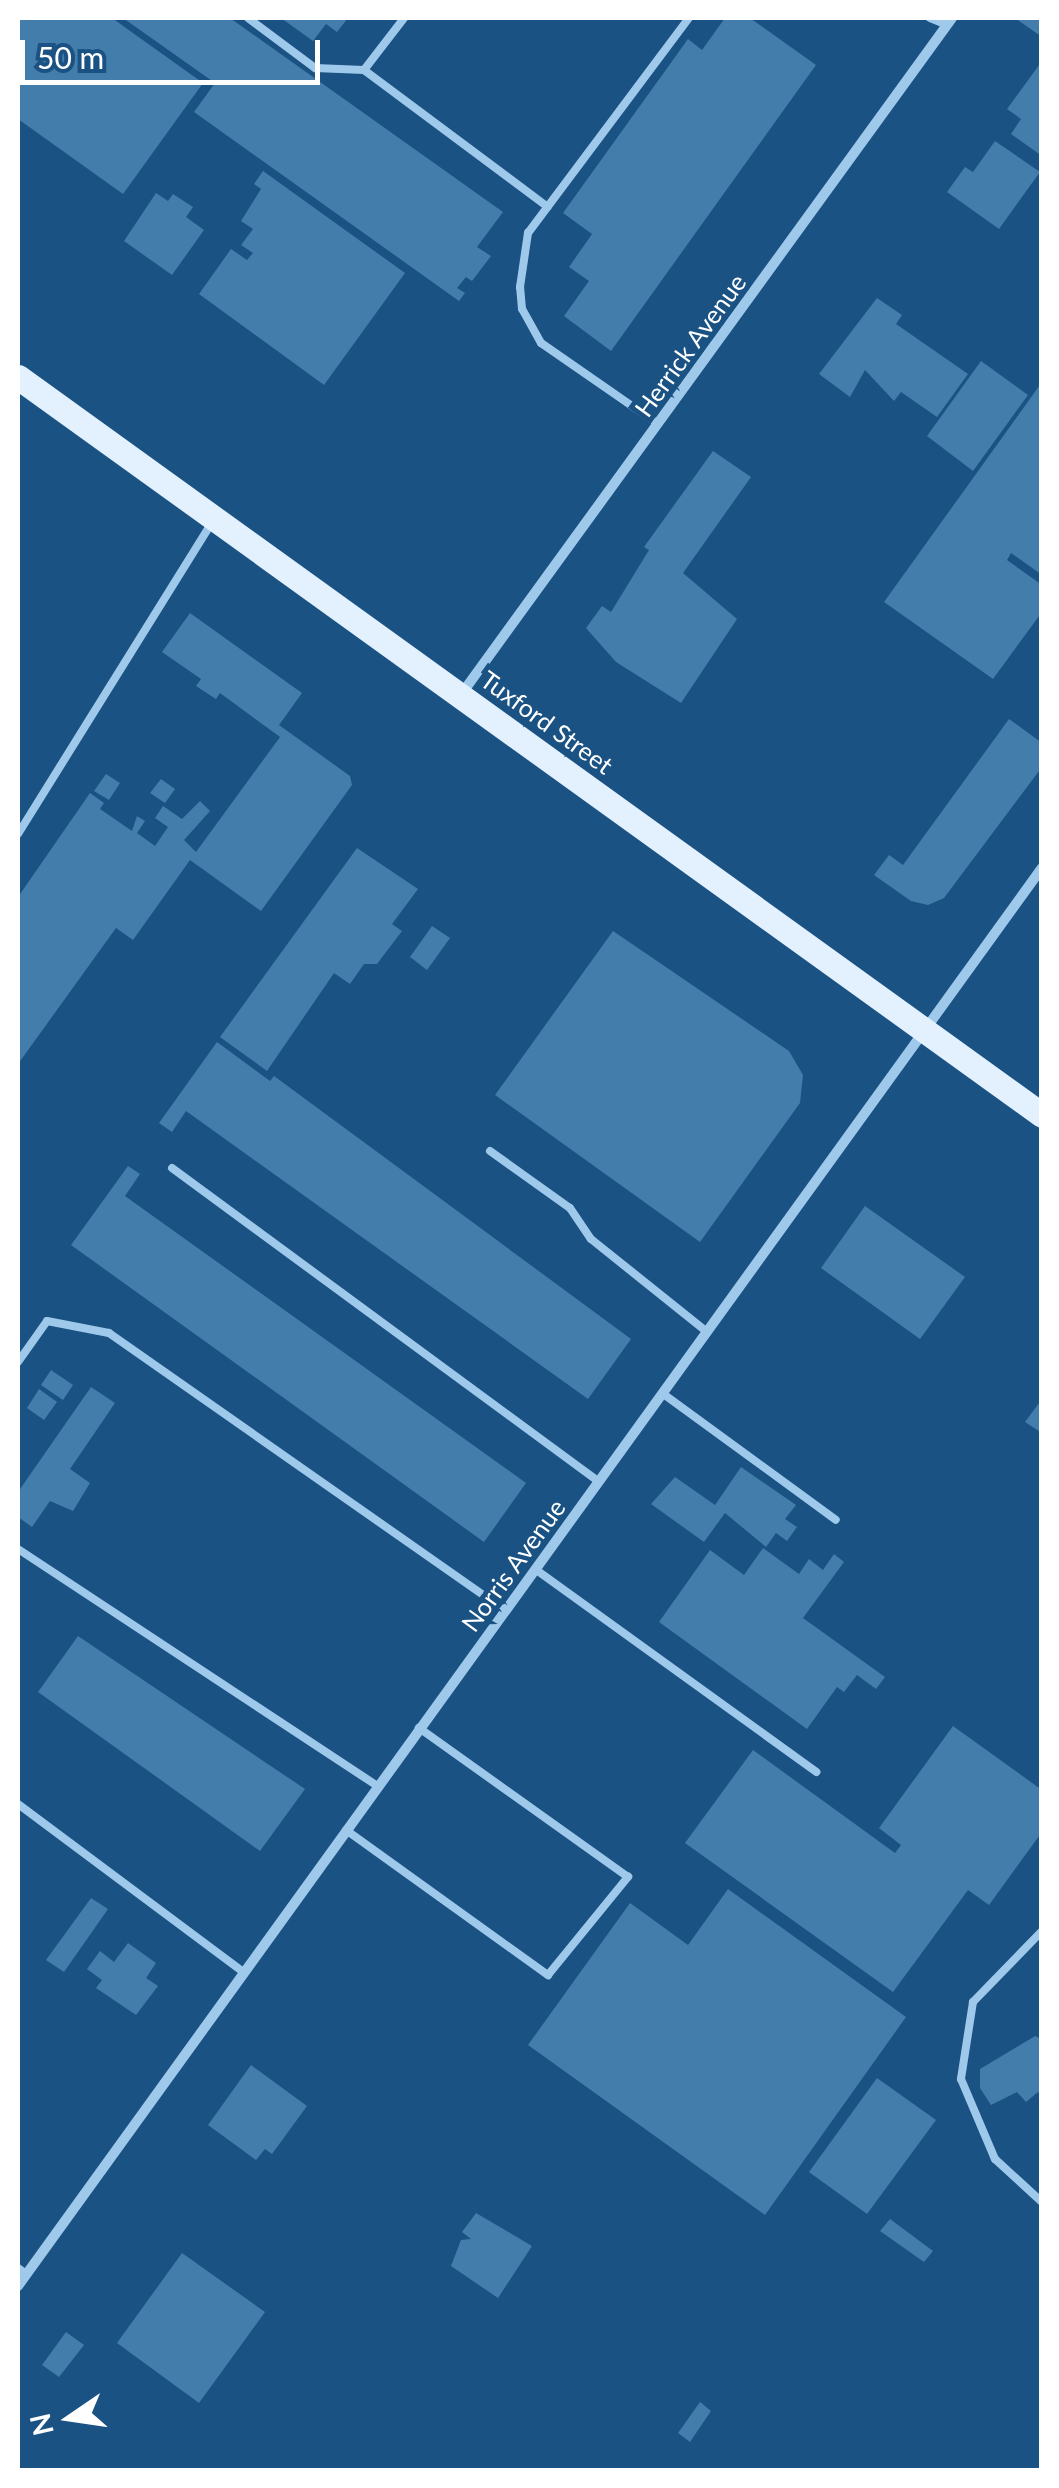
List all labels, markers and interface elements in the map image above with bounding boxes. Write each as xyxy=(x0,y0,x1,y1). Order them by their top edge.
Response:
scale bar xyxy=(25,20,325,82)
text: 50 m xyxy=(37,39,104,75)
street label: Herrick Avenue xyxy=(628,267,752,423)
street label: Tuxford Street xyxy=(475,664,619,780)
street label: Norris Avenue xyxy=(455,1493,571,1637)
north arrow xyxy=(20,2368,120,2468)
text: N xyxy=(22,2410,60,2439)

